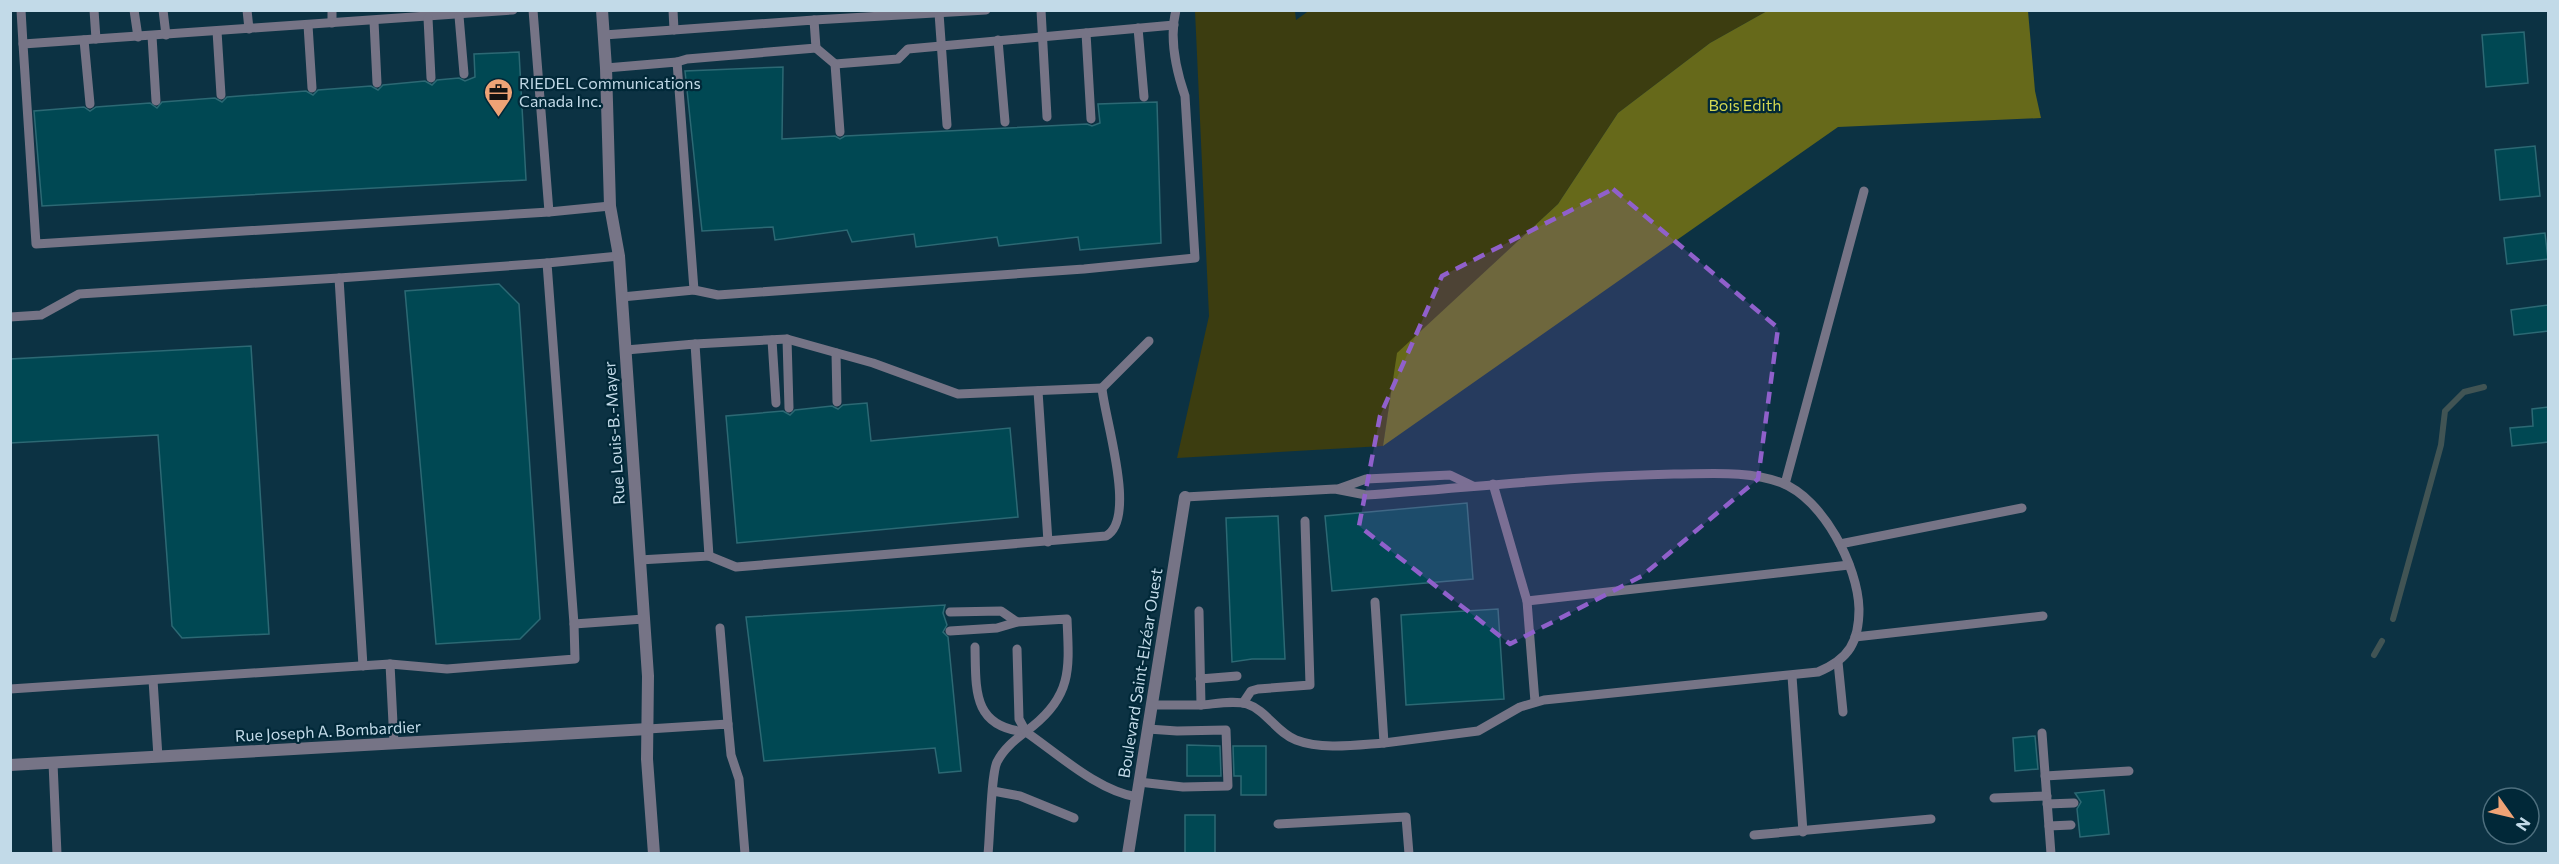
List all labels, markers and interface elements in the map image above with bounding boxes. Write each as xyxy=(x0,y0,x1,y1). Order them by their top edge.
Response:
place label: RIEDEL Communications Canada Inc. xyxy=(519,73,701,110)
office icon: RIEDEL Communications Canada Inc. xyxy=(482,76,514,118)
park label: Bois Edith xyxy=(1709,95,1781,114)
street label: Rue Louis-B.-Mayer xyxy=(599,360,628,505)
street label: Boulevard Saint-Elzéar Ouest xyxy=(1114,566,1166,779)
street label: Rue Joseph A. Bombardier xyxy=(234,716,422,745)
north arrow xyxy=(2481,786,2541,846)
text: N xyxy=(2513,814,2535,835)

